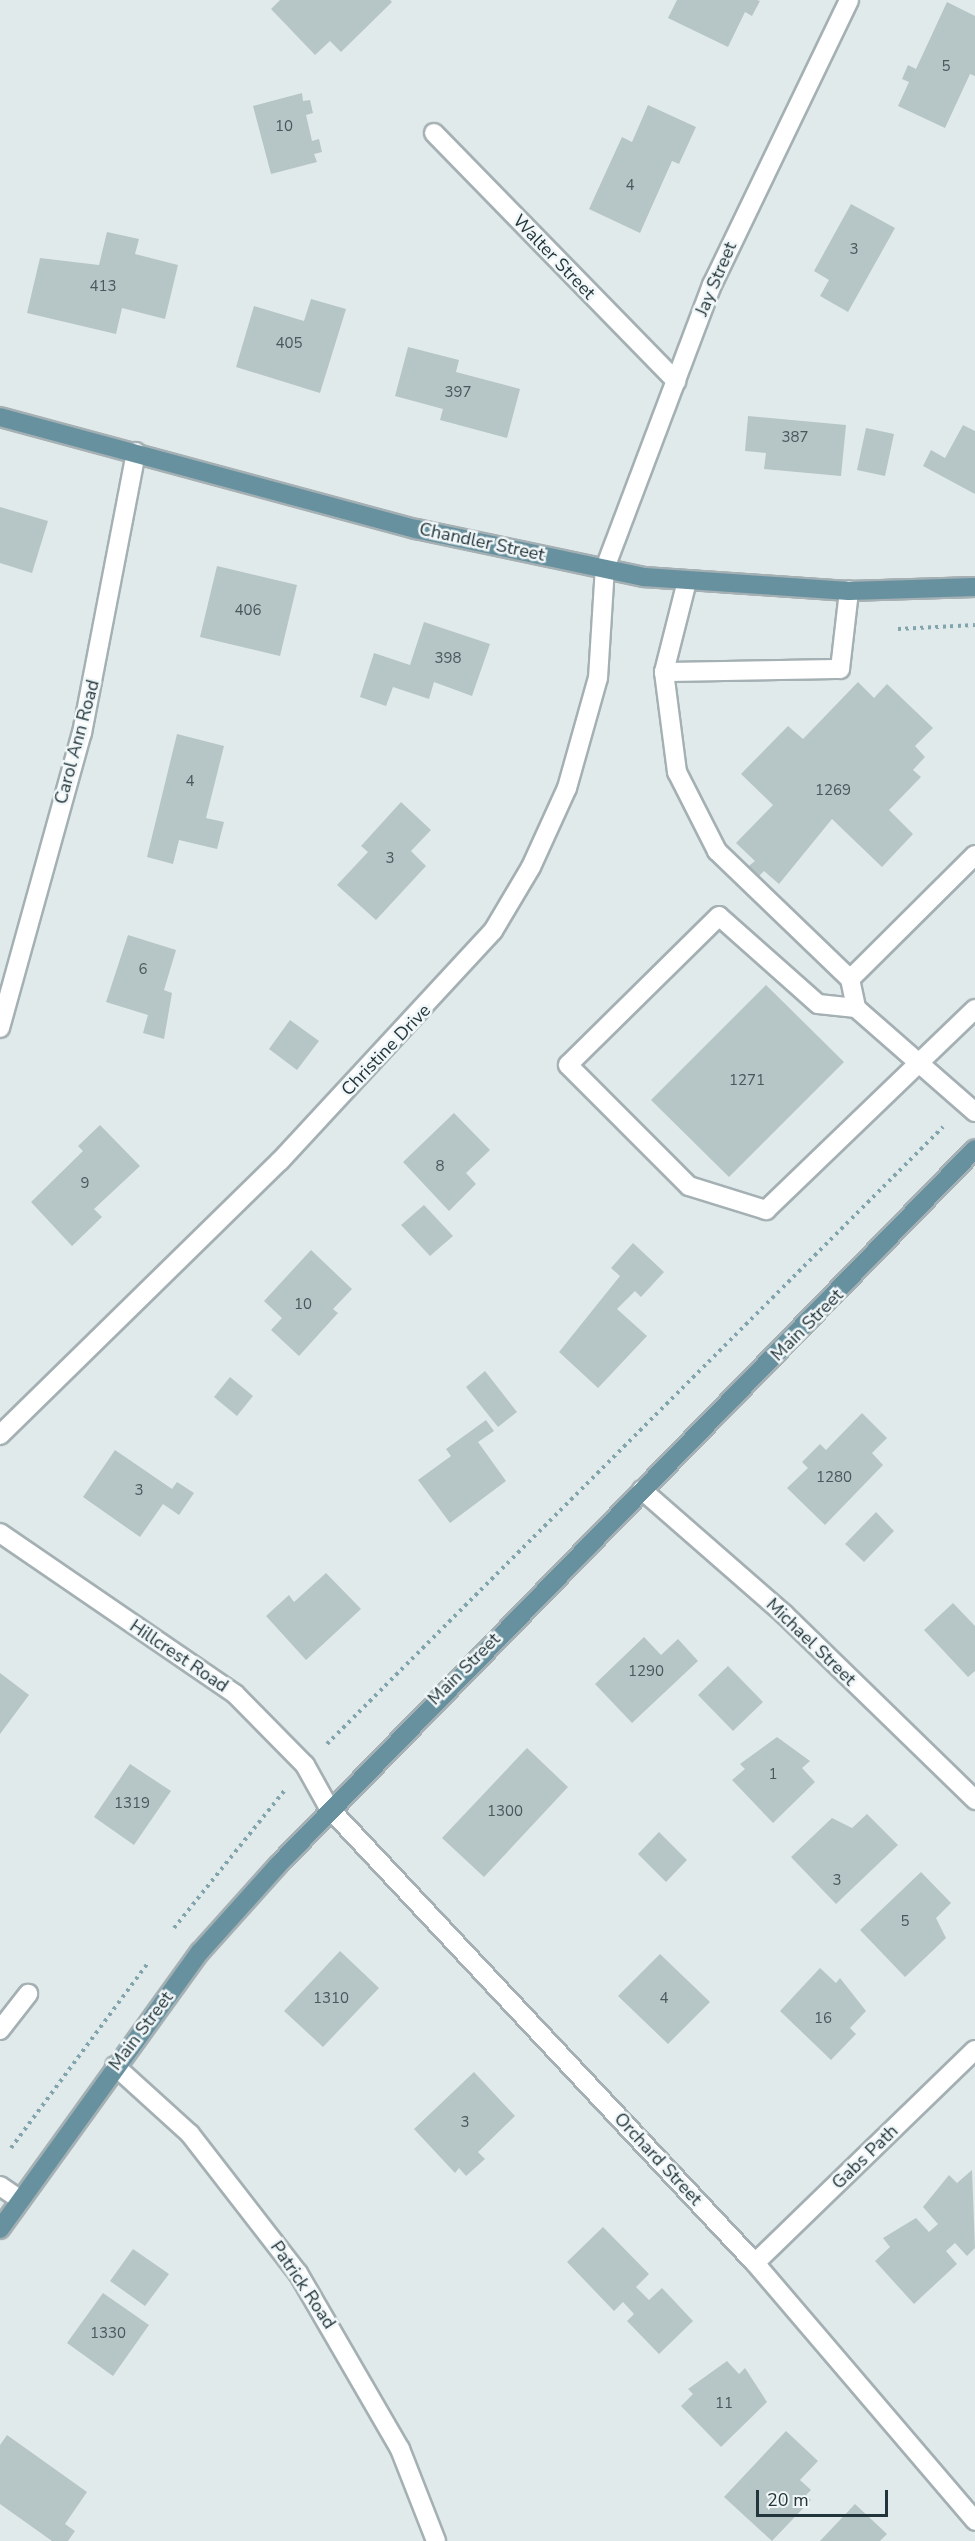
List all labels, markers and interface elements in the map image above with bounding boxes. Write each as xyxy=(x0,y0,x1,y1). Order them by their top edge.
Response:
house number: 5 xyxy=(942,58,950,76)
house number: 10 xyxy=(275,118,293,136)
house number: 4 xyxy=(626,177,634,195)
street label: Walter Street xyxy=(508,210,600,304)
street label: Jay Street xyxy=(691,239,741,319)
house number: 3 xyxy=(850,241,858,259)
house number: 413 xyxy=(90,278,116,296)
house number: 405 xyxy=(276,335,302,353)
house number: 397 xyxy=(445,384,471,402)
house number: 387 xyxy=(782,429,808,447)
street label: Chandler Street xyxy=(417,518,547,566)
house number: 406 xyxy=(235,602,261,620)
house number: 398 xyxy=(435,650,461,668)
street label: Carol Ann Road xyxy=(50,678,104,806)
house number: 4 xyxy=(186,773,194,791)
house number: 1269 xyxy=(815,782,851,800)
house number: 3 xyxy=(386,850,394,868)
house number: 6 xyxy=(139,961,147,979)
street label: Christine Drive xyxy=(337,1000,435,1100)
house number: 1271 xyxy=(729,1072,765,1090)
house number: 8 xyxy=(436,1158,444,1176)
house number: 9 xyxy=(81,1175,89,1193)
street label: Main Street xyxy=(766,1284,848,1366)
house number: 10 xyxy=(294,1296,312,1314)
house number: 1280 xyxy=(816,1469,852,1487)
house number: 3 xyxy=(135,1482,143,1500)
street label: Michael Street xyxy=(762,1594,860,1690)
street label: Hillcrest Road xyxy=(126,1615,232,1697)
street label: Main Street xyxy=(423,1628,505,1710)
house number: 1290 xyxy=(628,1663,664,1681)
house number: 1 xyxy=(769,1766,777,1784)
house number: 1319 xyxy=(114,1795,150,1813)
house number: 1300 xyxy=(487,1803,523,1821)
house number: 3 xyxy=(833,1872,841,1890)
house number: 5 xyxy=(901,1913,909,1931)
street label: Main Street xyxy=(104,1987,178,2075)
house number: 1310 xyxy=(313,1990,349,2008)
house number: 4 xyxy=(660,1990,668,2008)
house number: 16 xyxy=(814,2010,832,2028)
street label: Orchard Street xyxy=(610,2108,706,2210)
house number: 3 xyxy=(461,2114,469,2132)
street label: Gabs Path xyxy=(827,2120,903,2194)
street label: Patrick Road xyxy=(266,2237,340,2333)
house number: 1330 xyxy=(90,2325,126,2343)
house number: 11 xyxy=(715,2395,733,2413)
scale bar xyxy=(759,2478,891,2516)
text: 20 m xyxy=(767,2488,809,2512)

